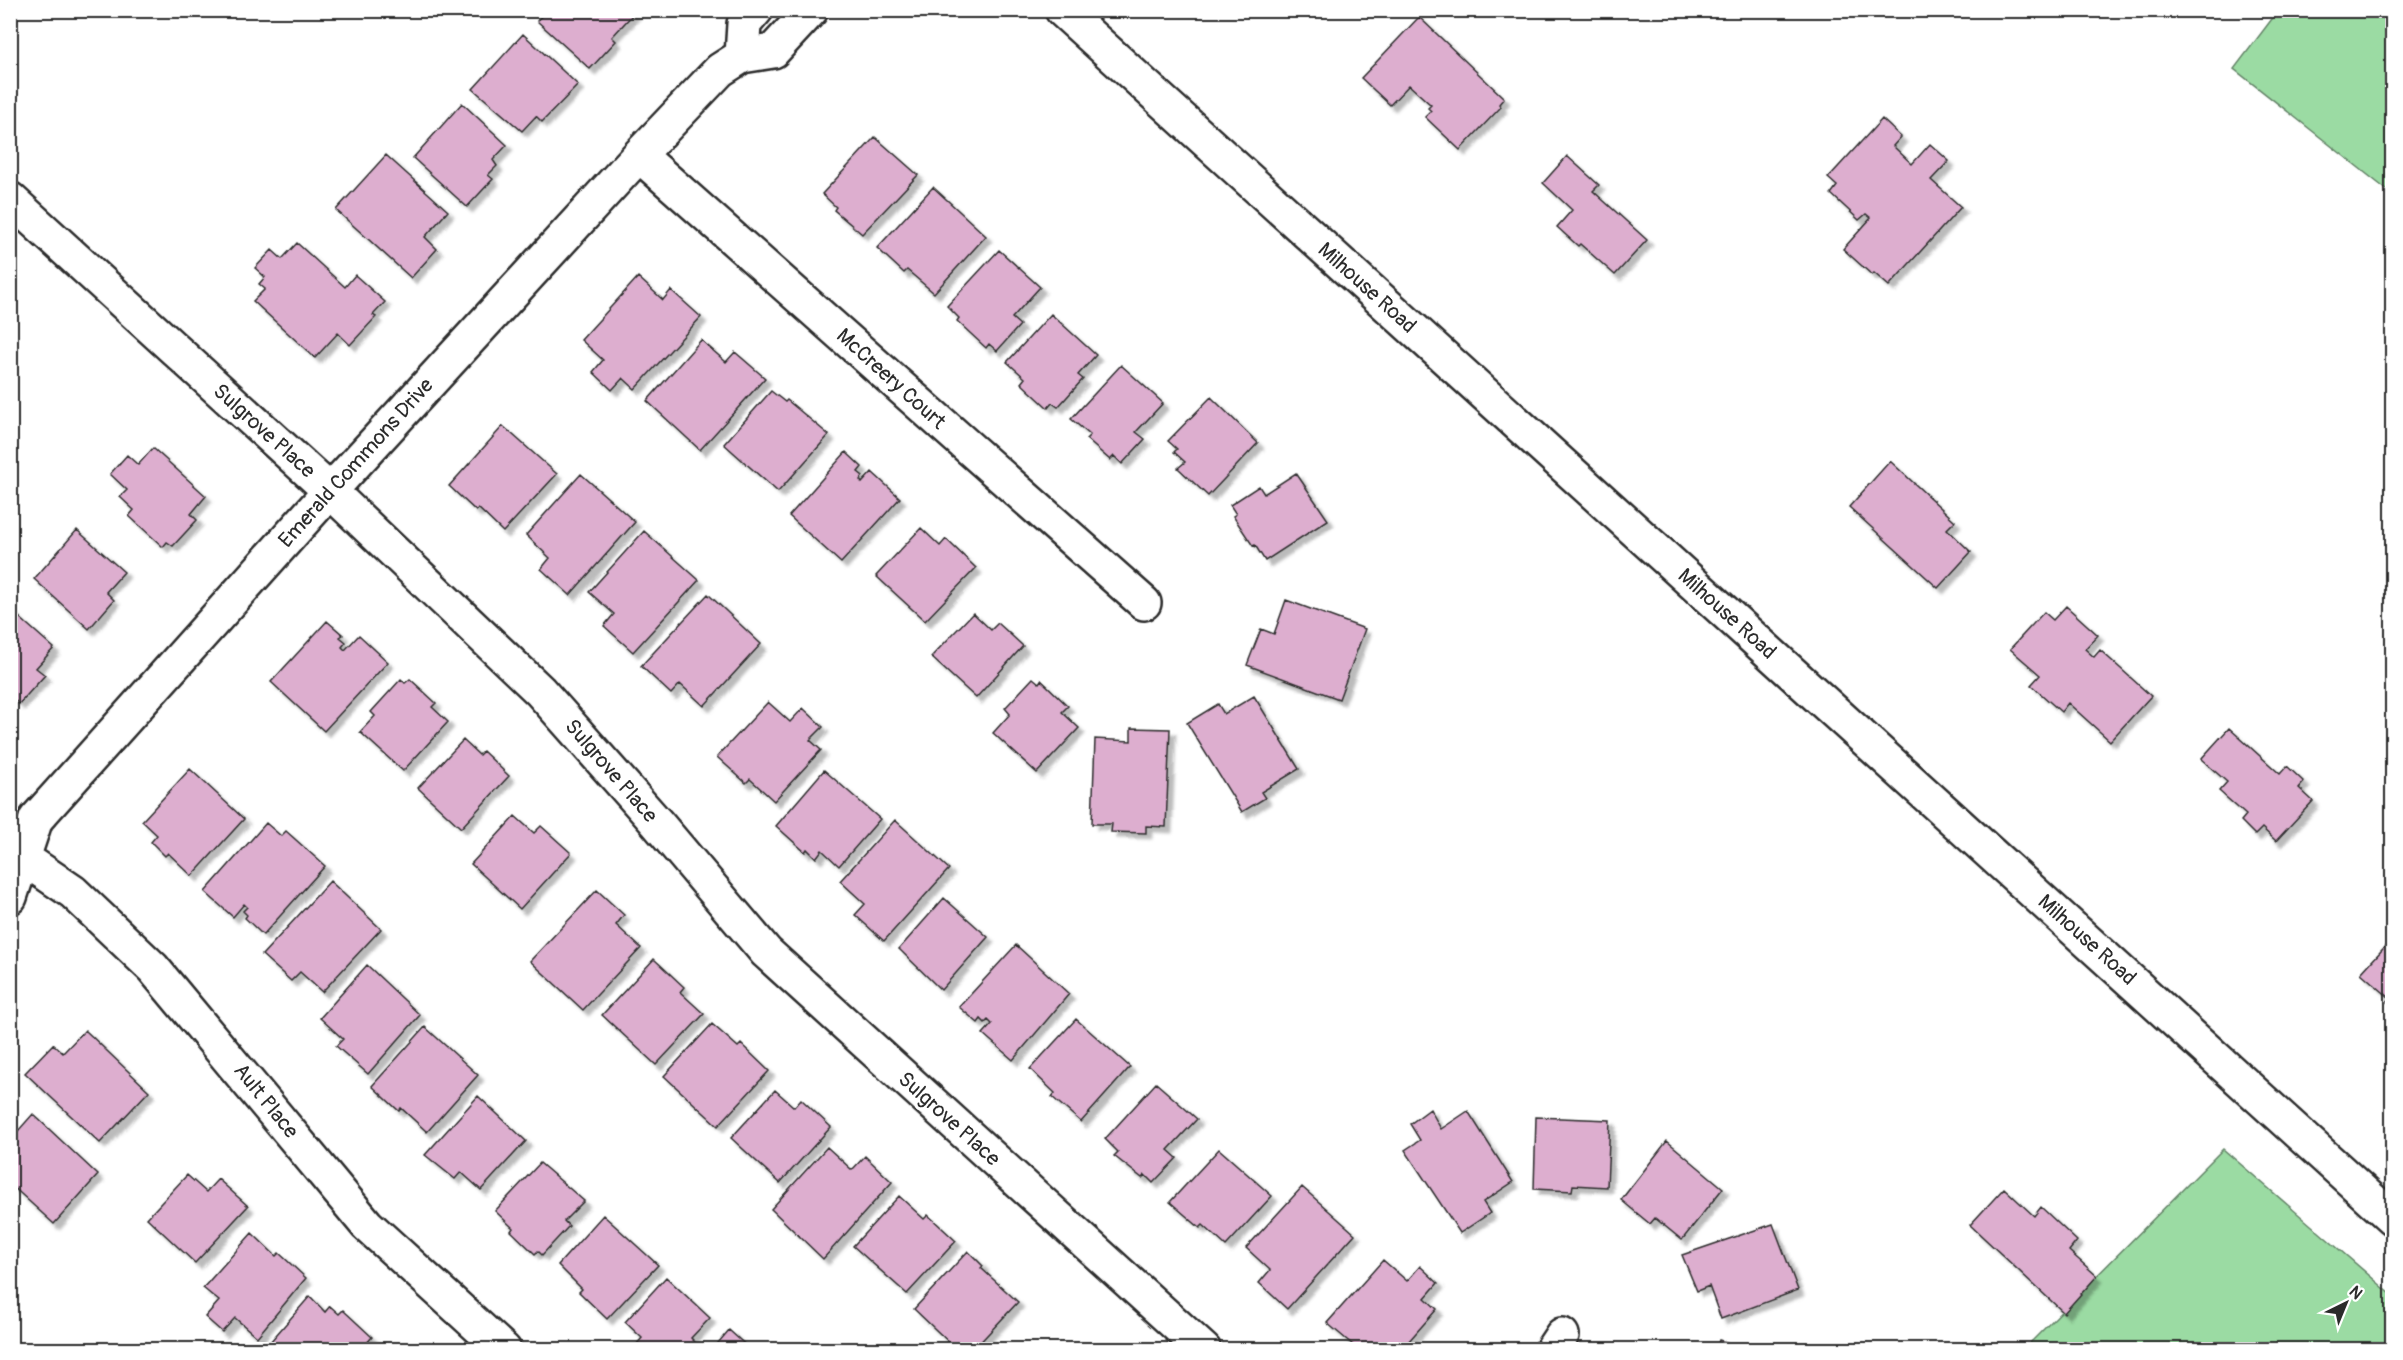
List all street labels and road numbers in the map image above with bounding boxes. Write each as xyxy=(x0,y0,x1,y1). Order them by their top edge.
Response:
street label: Milhouse Road xyxy=(1312,237,1422,339)
street label: McCreery Court xyxy=(831,323,952,436)
street label: Emerald Commons Drive xyxy=(273,372,440,554)
street label: Sulgrove Place xyxy=(207,378,321,484)
street label: Milhouse Road xyxy=(1672,563,1782,665)
street label: Sulgrove Place xyxy=(559,714,664,829)
street label: Milhouse Road xyxy=(2032,889,2142,991)
street label: Ault Place xyxy=(228,1058,305,1144)
street label: Sulgrove Place xyxy=(892,1066,1006,1172)

